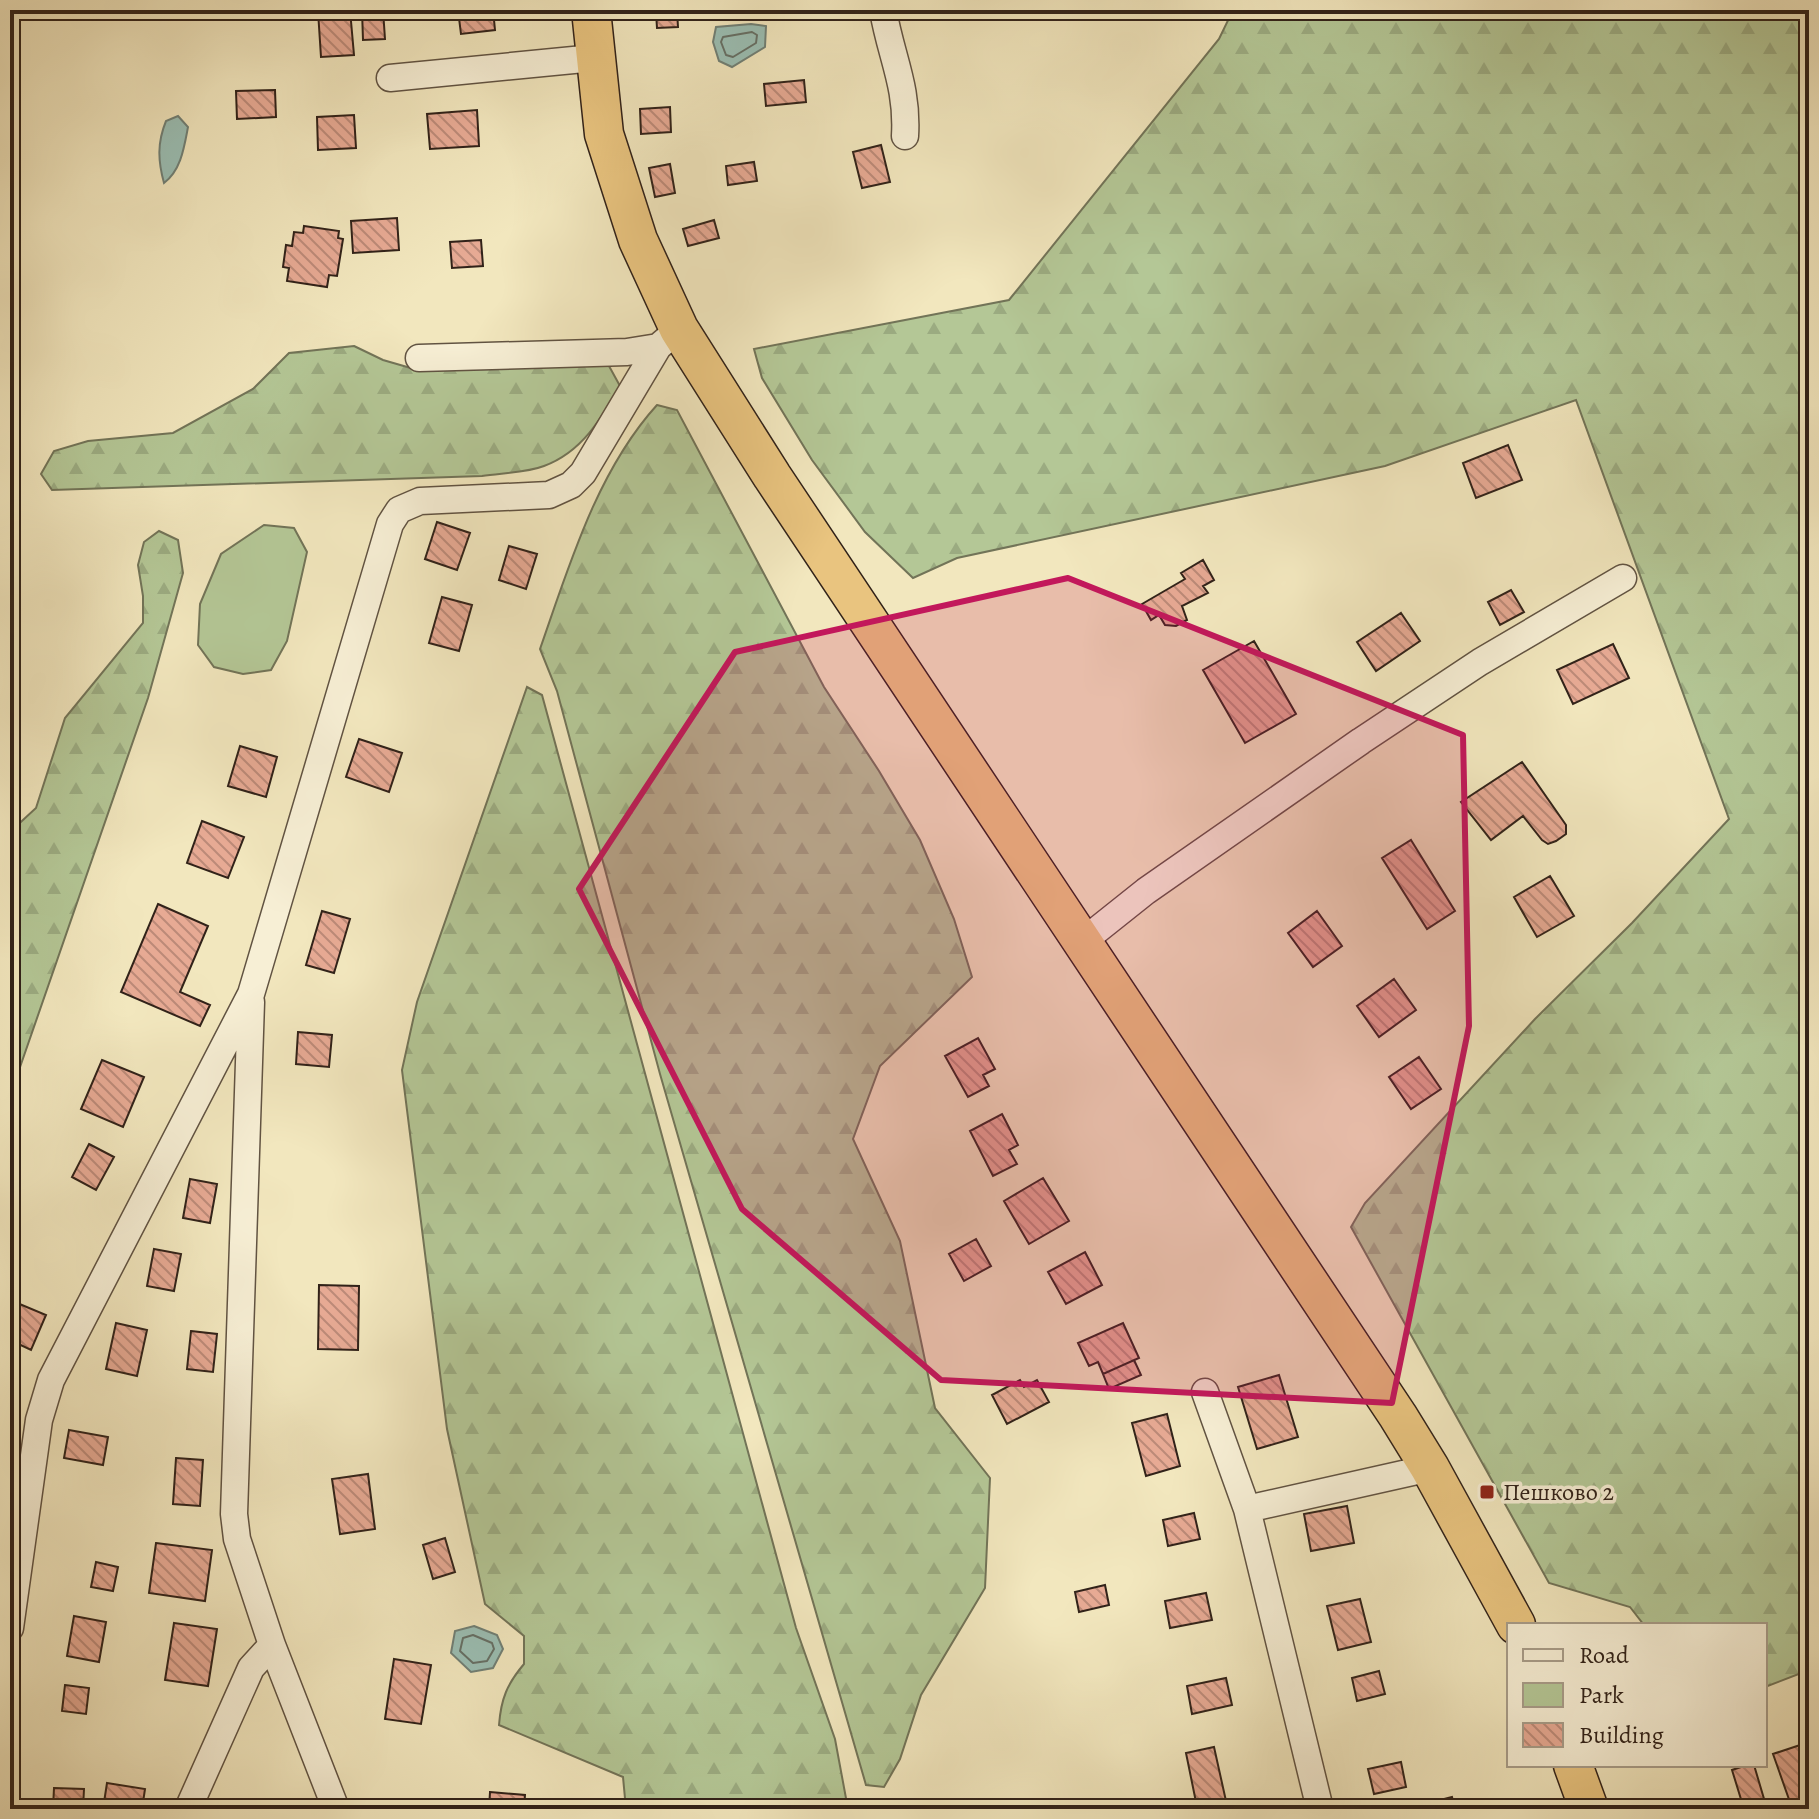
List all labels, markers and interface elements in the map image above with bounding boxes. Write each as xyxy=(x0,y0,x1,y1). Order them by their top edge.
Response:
place label: Пешково 2 xyxy=(1503,1476,1614,1508)
marker: Пешково 2 xyxy=(1478,1483,1496,1501)
legend xyxy=(1507,1623,1767,1767)
text: Road xyxy=(1579,1639,1629,1671)
text: Park xyxy=(1579,1679,1624,1711)
text: Building xyxy=(1579,1719,1664,1751)

